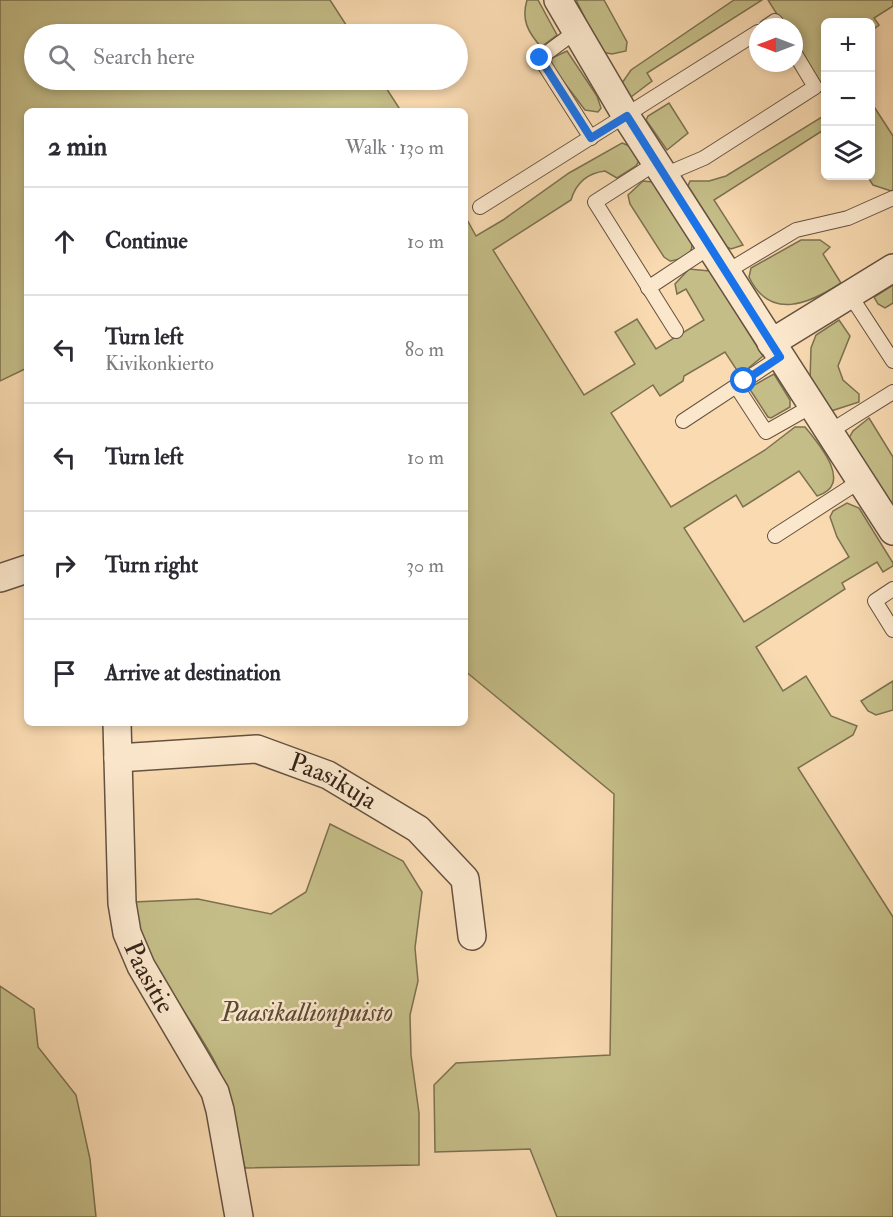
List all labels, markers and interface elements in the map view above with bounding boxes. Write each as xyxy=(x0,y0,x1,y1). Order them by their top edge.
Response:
north arrow xyxy=(749,18,803,72)
map controls xyxy=(821,18,875,180)
button: + xyxy=(821,18,875,72)
search box xyxy=(24,24,468,90)
icon: search xyxy=(45,41,78,74)
text: Search here xyxy=(93,43,195,71)
route end xyxy=(526,44,552,70)
button: − xyxy=(821,72,875,126)
button: layers xyxy=(821,126,875,180)
text: 2 min xyxy=(48,131,107,163)
text: Walk · 130 m xyxy=(345,135,444,160)
icon: ahead xyxy=(48,225,81,258)
text: Continue xyxy=(105,227,188,255)
text: 10 m xyxy=(407,229,444,254)
text: Turn left xyxy=(105,323,184,351)
icon: left xyxy=(48,333,81,366)
text: 80 m xyxy=(405,337,444,362)
text: Kivikonkierto xyxy=(105,351,214,376)
route start xyxy=(730,367,756,393)
icon: left xyxy=(48,441,81,474)
text: Turn left xyxy=(105,443,184,471)
text: 10 m xyxy=(407,445,444,470)
icon: right xyxy=(48,549,81,582)
text: Turn right xyxy=(105,551,198,579)
text: 30 m xyxy=(406,553,444,578)
icon: arrive xyxy=(48,657,81,690)
text: Arrive at destination xyxy=(105,659,281,687)
street label: Paasikuja xyxy=(285,746,383,817)
street label: Paasitie xyxy=(116,937,181,1020)
park label: Paasikallionpuisto xyxy=(220,997,393,1029)

